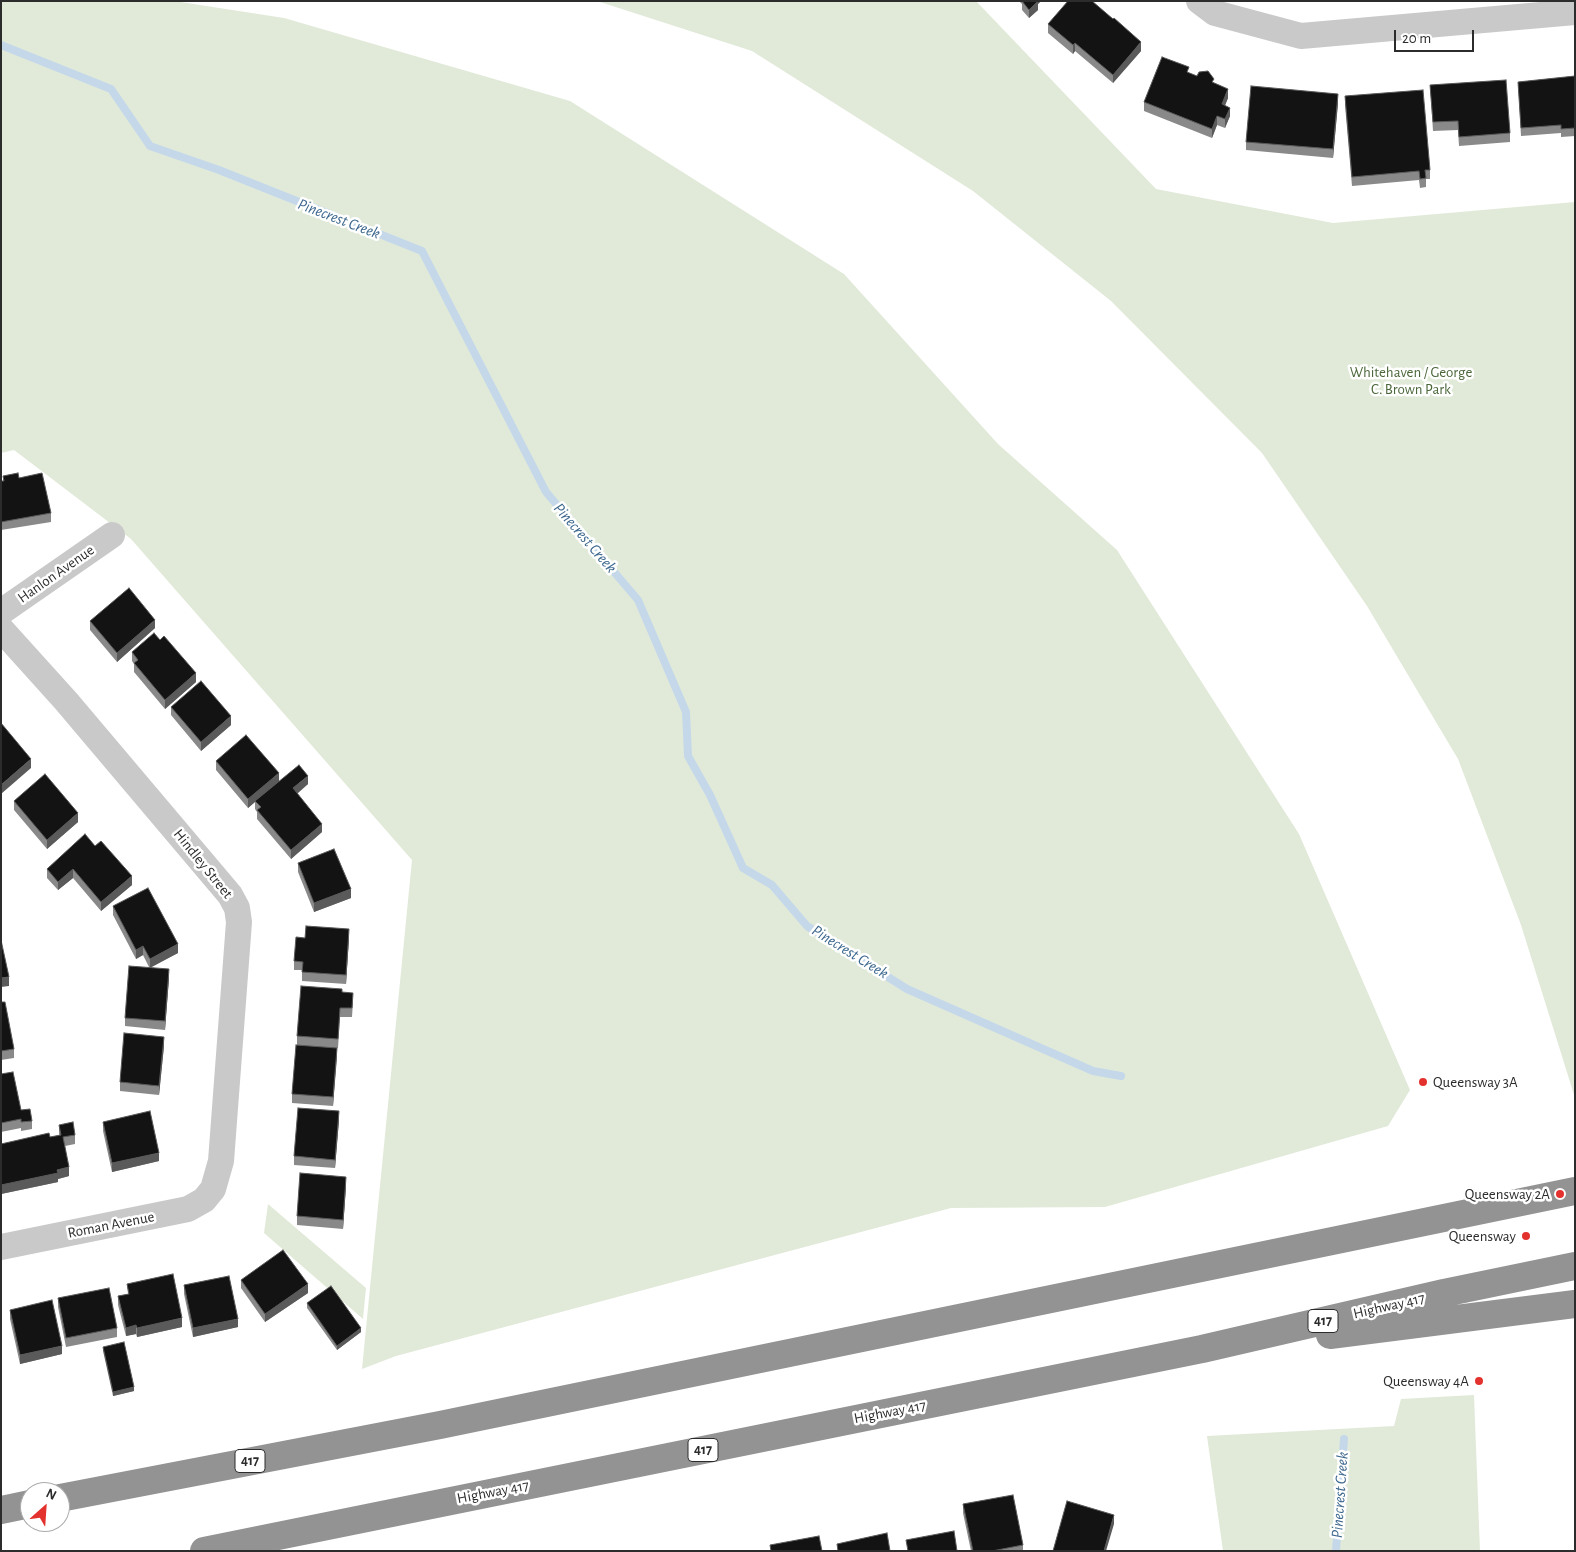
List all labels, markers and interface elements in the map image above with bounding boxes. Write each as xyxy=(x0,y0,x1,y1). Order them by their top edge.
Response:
scale bar xyxy=(1396,20,1476,52)
text: 20 m xyxy=(1402,31,1431,46)
water label: Pinecrest Creek xyxy=(295,195,383,243)
park label: Whitehaven / George C. Brown Park xyxy=(1350,363,1472,398)
water label: Pinecrest Creek xyxy=(549,499,621,577)
street label: Hanlon Avenue xyxy=(14,541,98,607)
street label: Hindley Street xyxy=(170,826,236,902)
water label: Pinecrest Creek xyxy=(808,921,892,983)
place label: Queensway 3A xyxy=(1433,1073,1518,1091)
marker: Queensway 3A xyxy=(1417,1076,1429,1088)
place label: Queensway 2A xyxy=(1465,1185,1550,1203)
marker: Queensway 2A xyxy=(1554,1188,1566,1200)
street label: Roman Avenue xyxy=(66,1208,156,1242)
place label: Queensway xyxy=(1449,1227,1516,1245)
marker: Queensway xyxy=(1520,1230,1532,1242)
street label: Highway 417 xyxy=(1351,1289,1427,1323)
road number: 417 xyxy=(1308,1310,1338,1332)
place label: Queensway 4A xyxy=(1383,1372,1469,1390)
marker: Queensway 4A xyxy=(1473,1375,1485,1387)
street label: Highway 417 xyxy=(853,1396,927,1428)
road number: 417 xyxy=(688,1438,718,1462)
road number: 417 xyxy=(235,1450,265,1472)
water label: Pinecrest Creek xyxy=(1327,1451,1353,1539)
street label: Highway 417 xyxy=(456,1476,530,1508)
north arrow xyxy=(20,1482,70,1532)
text: N xyxy=(44,1486,59,1503)

